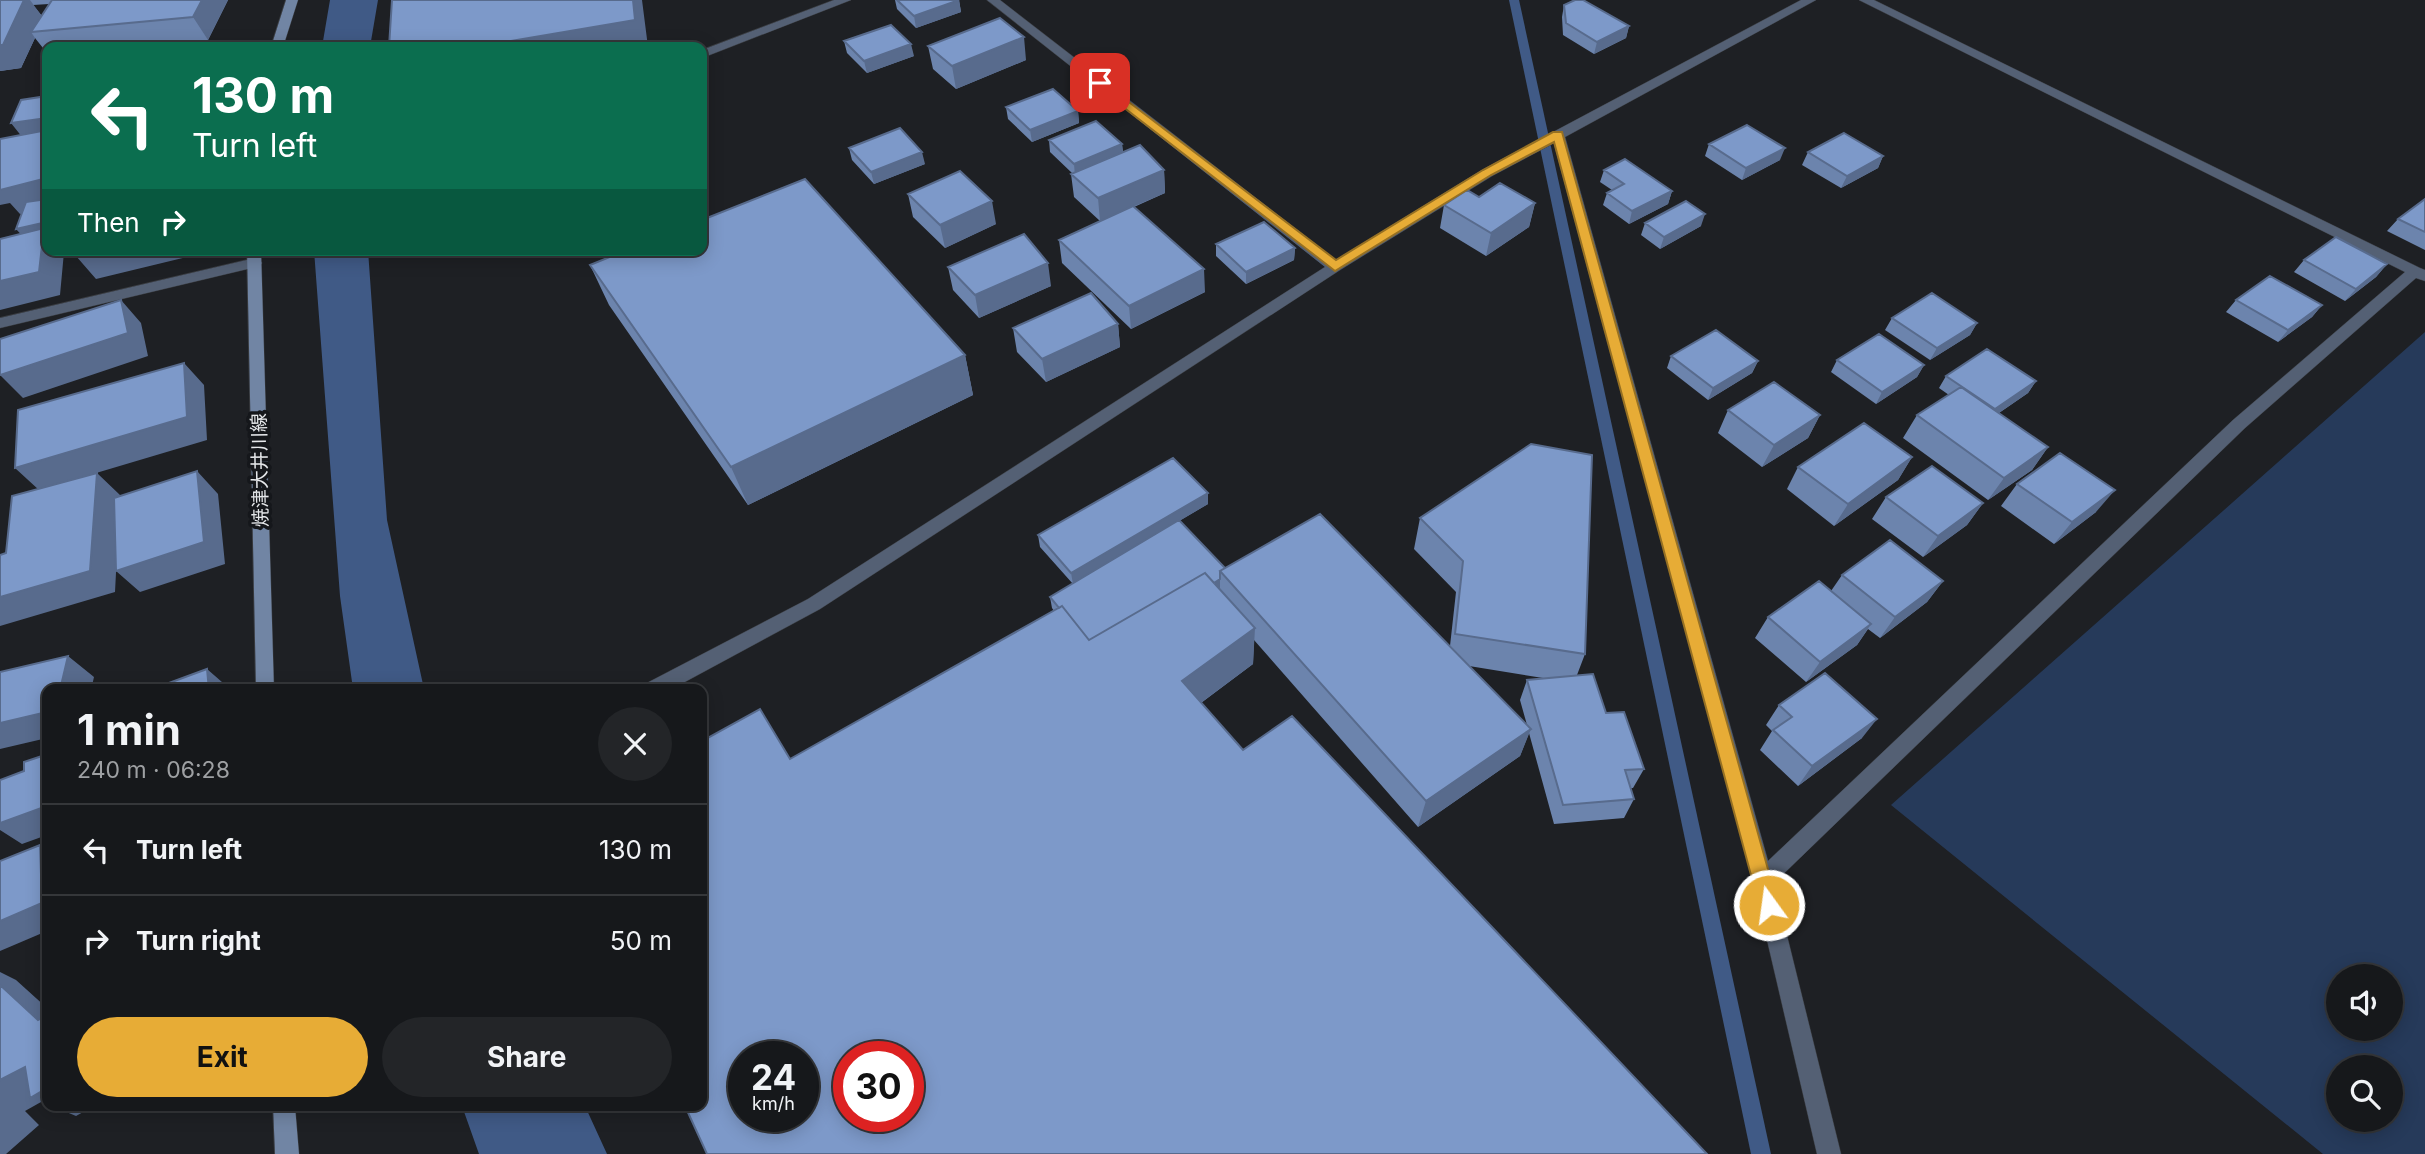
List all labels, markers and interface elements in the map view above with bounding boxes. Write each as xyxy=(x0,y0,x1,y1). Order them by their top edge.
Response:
pin xyxy=(1070,53,1130,113)
icon: arrive xyxy=(1081,64,1119,102)
text: 130 m xyxy=(192,66,334,125)
icon: left xyxy=(77,70,168,161)
text: Turn left xyxy=(192,126,317,165)
icon: right xyxy=(154,203,192,241)
text: Then xyxy=(77,207,140,238)
street label: 焼津大井川線 xyxy=(248,413,272,527)
text: 1 min xyxy=(77,704,181,755)
button: close xyxy=(598,707,672,781)
text: 240 m · 06:28 xyxy=(77,756,230,784)
icon: left xyxy=(77,831,115,869)
text: Turn left xyxy=(136,834,242,865)
text: 130 m xyxy=(599,834,672,865)
position arrow xyxy=(1732,868,1806,942)
icon: right xyxy=(77,922,115,960)
text: Turn right xyxy=(136,925,261,956)
text: 50 m xyxy=(610,925,672,956)
map controls xyxy=(2326,964,2403,1132)
button: sound xyxy=(2326,964,2403,1041)
button: Exit xyxy=(77,1017,368,1097)
button: Share xyxy=(382,1017,672,1097)
speed limit sign: 30 xyxy=(833,1041,924,1132)
button: search xyxy=(2326,1055,2403,1132)
text: 24 xyxy=(751,1056,796,1098)
text: km/h xyxy=(752,1093,795,1114)

